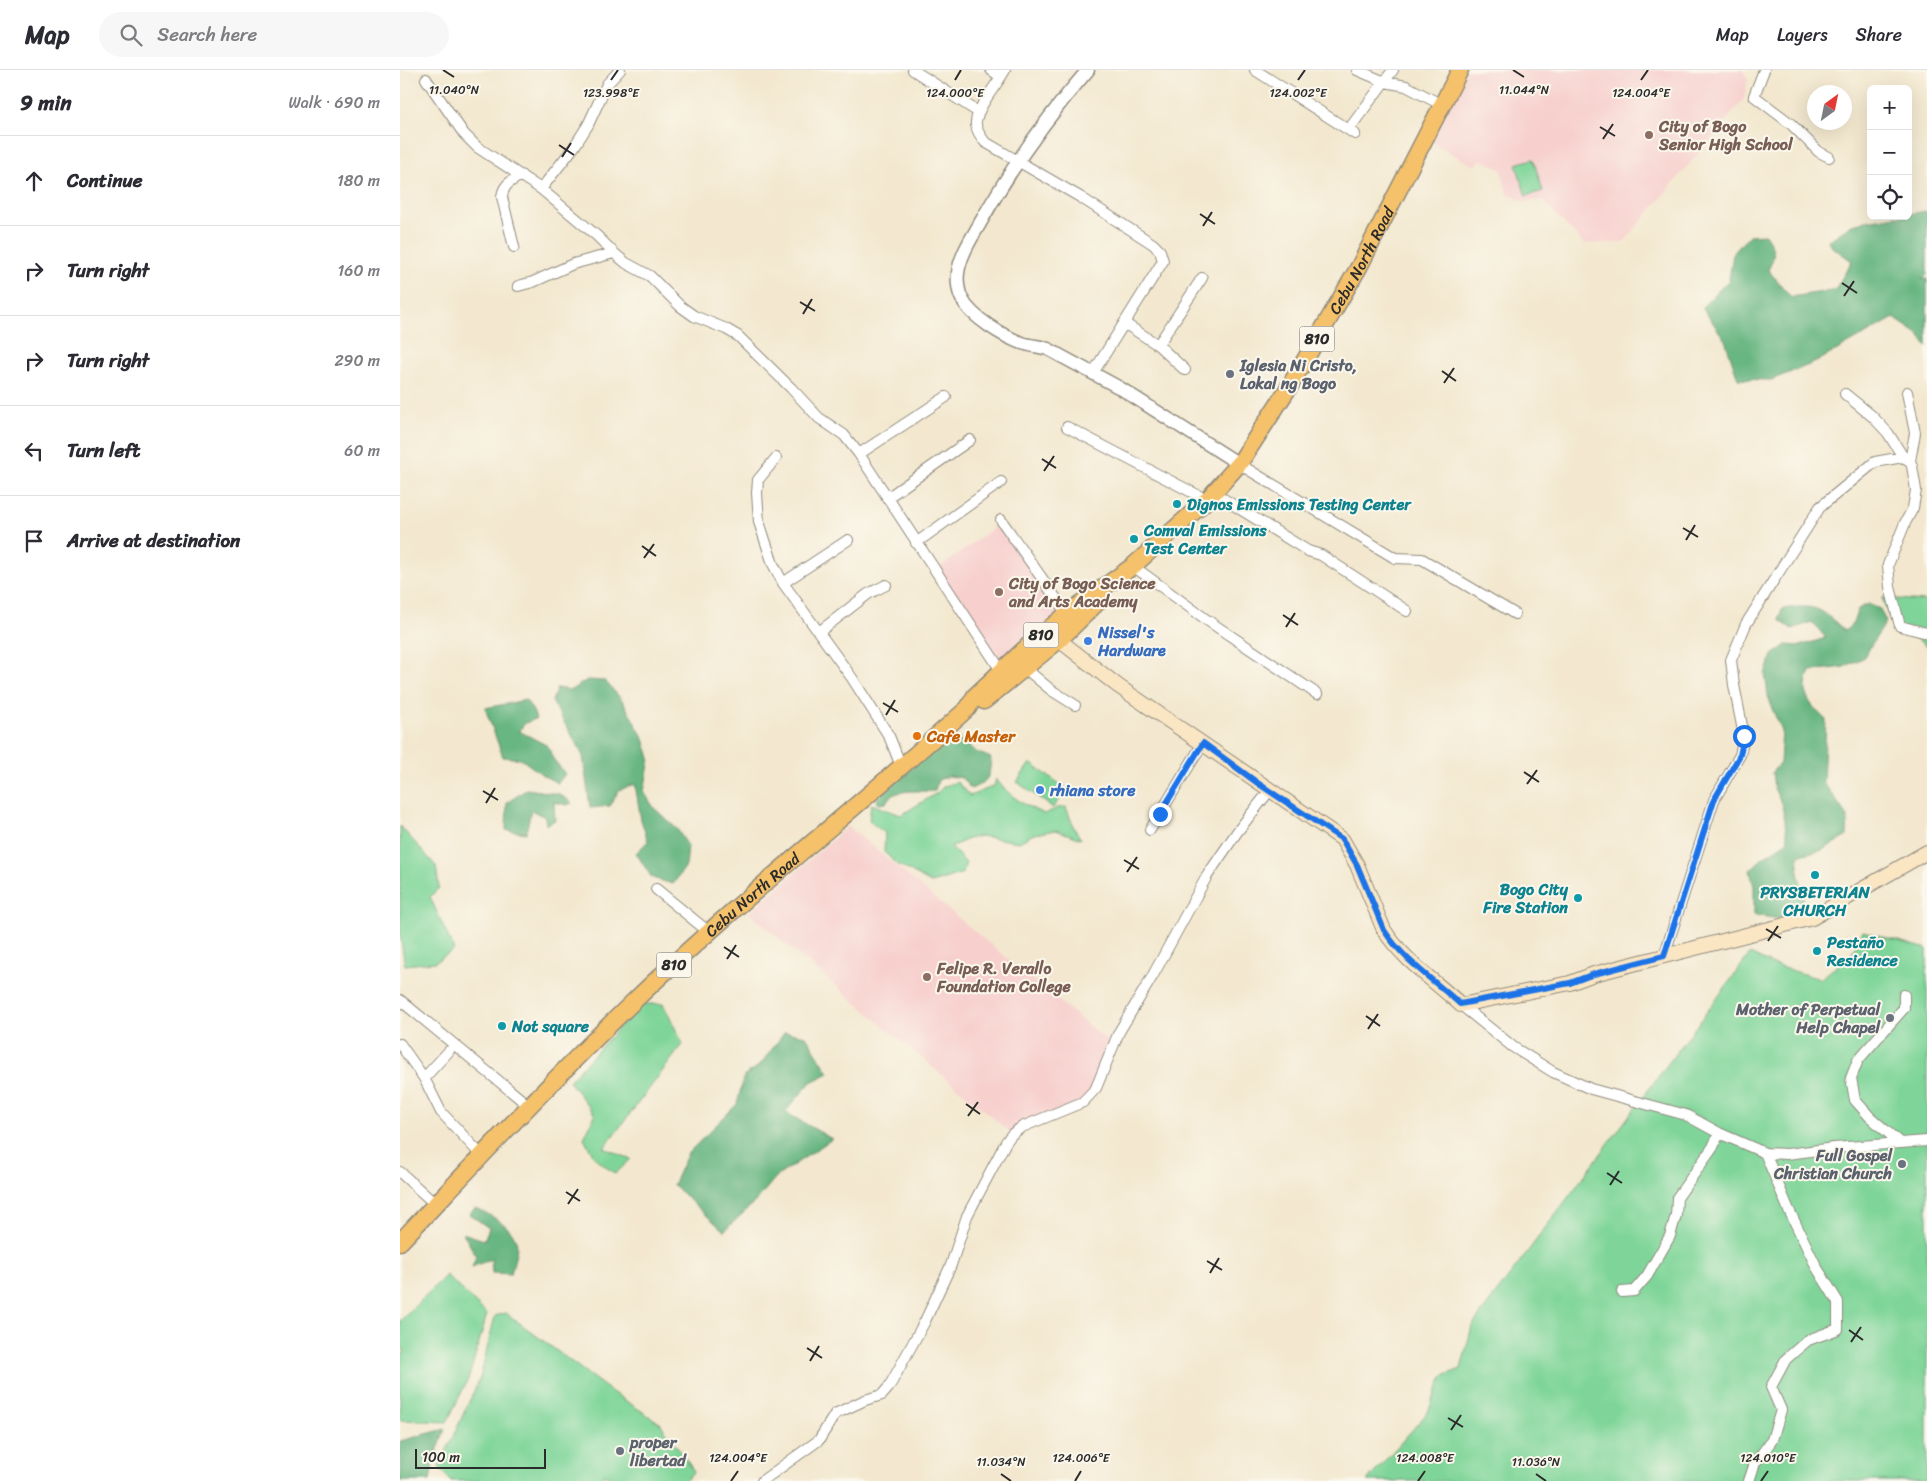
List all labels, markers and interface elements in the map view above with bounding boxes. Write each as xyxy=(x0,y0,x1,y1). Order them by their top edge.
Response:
search box xyxy=(99,12,449,57)
text: Map xyxy=(25,14,69,56)
text: Search here xyxy=(157,18,257,51)
text: Map xyxy=(1716,19,1749,51)
text: Layers xyxy=(1777,19,1828,51)
text: Share xyxy=(1856,19,1902,51)
icon: search xyxy=(117,21,145,49)
text: 11.040°N xyxy=(429,79,480,101)
text: 11.044°N xyxy=(1499,79,1550,101)
text: 123.998°E xyxy=(583,82,640,104)
text: 124.000°E xyxy=(926,82,985,104)
text: 124.002°E xyxy=(1269,82,1328,104)
text: 124.004°E xyxy=(1612,82,1671,104)
text: 9 min xyxy=(20,84,72,122)
north arrow xyxy=(1807,85,1852,130)
map controls xyxy=(1867,85,1912,220)
button: + xyxy=(1867,85,1912,130)
text: Walk · 690 m xyxy=(288,88,380,117)
place label: City of Bogo Senior High School xyxy=(1658,112,1794,159)
marker: City of Bogo Senior High School xyxy=(1643,129,1655,141)
button: − xyxy=(1867,130,1912,175)
text: Continue xyxy=(67,164,143,197)
text: 180 m xyxy=(337,166,380,195)
icon: ahead xyxy=(20,167,48,195)
button: locate xyxy=(1867,175,1912,220)
street label: Cebu North Road xyxy=(1321,200,1403,320)
text: Turn right xyxy=(67,254,149,287)
text: 160 m xyxy=(337,256,380,285)
icon: right xyxy=(20,257,48,285)
road number: 810 xyxy=(1300,326,1334,352)
text: Turn right xyxy=(67,344,149,377)
text: 290 m xyxy=(334,346,380,375)
icon: right xyxy=(20,347,48,375)
place label: Iglesia Ni Cristo, Lokal ng Bogo xyxy=(1239,351,1357,398)
marker: Iglesia Ni Cristo, Lokal ng Bogo xyxy=(1224,368,1236,380)
text: Turn left xyxy=(67,434,140,467)
text: 60 m xyxy=(344,436,380,465)
icon: left xyxy=(20,437,48,465)
place label: Dignos Emissions Testing Center xyxy=(1187,490,1412,519)
marker: Dignos Emissions Testing Center xyxy=(1171,498,1183,510)
place label: Comval Emissions Test Center xyxy=(1143,516,1267,563)
text: Arrive at destination xyxy=(67,524,240,557)
icon: arrive xyxy=(20,527,48,555)
marker: Comval Emissions Test Center xyxy=(1128,533,1140,545)
place label: City of Bogo Science and Arts Academy xyxy=(1008,569,1156,616)
marker: City of Bogo Science and Arts Academy xyxy=(993,586,1005,598)
place label: Nissel's Hardware xyxy=(1097,618,1166,665)
road number: 810 xyxy=(1024,622,1058,648)
marker: Nissel's Hardware xyxy=(1082,635,1094,647)
place label: Cafe Master xyxy=(926,722,1016,751)
route start xyxy=(1733,725,1756,748)
marker: Cafe Master xyxy=(911,730,923,742)
place label: rhiana store xyxy=(1049,776,1136,805)
marker: rhiana store xyxy=(1034,784,1046,796)
route end xyxy=(1149,803,1172,826)
street label: Cebu North Road xyxy=(698,844,808,945)
marker: PRYSBETERIAN CHURCH xyxy=(1809,869,1821,881)
place label: Bogo City Fire Station xyxy=(1482,875,1569,922)
place label: PRYSBETERIAN CHURCH xyxy=(1760,878,1871,925)
marker: Bogo City Fire Station xyxy=(1572,892,1584,904)
place label: Pestaño Residence xyxy=(1826,928,1899,975)
marker: Pestaño Residence xyxy=(1811,945,1823,957)
road number: 810 xyxy=(656,952,692,978)
place label: Felipe R. Verallo Foundation College xyxy=(936,954,1072,1001)
marker: Felipe R. Verallo Foundation College xyxy=(921,971,933,983)
place label: Mother of Perpetual Help Chapel xyxy=(1735,995,1881,1042)
place label: Not square xyxy=(511,1012,590,1041)
marker: Mother of Perpetual Help Chapel xyxy=(1884,1012,1896,1024)
marker: Not square xyxy=(496,1020,508,1032)
place label: Full Gospel Christian Church xyxy=(1773,1141,1893,1188)
marker: Full Gospel Christian Church xyxy=(1896,1158,1908,1170)
place label: proper libertad xyxy=(629,1428,687,1475)
text: 100 m xyxy=(422,1445,460,1470)
marker: proper libertad xyxy=(614,1445,626,1457)
scale bar xyxy=(415,1446,546,1469)
text: 124.004°E xyxy=(709,1447,768,1469)
text: 124.006°E xyxy=(1053,1447,1111,1469)
text: 124.008°E xyxy=(1396,1447,1455,1469)
text: 124.010°E xyxy=(1740,1447,1797,1469)
text: 11.034°N xyxy=(976,1451,1026,1473)
text: 11.036°N xyxy=(1512,1451,1561,1473)

